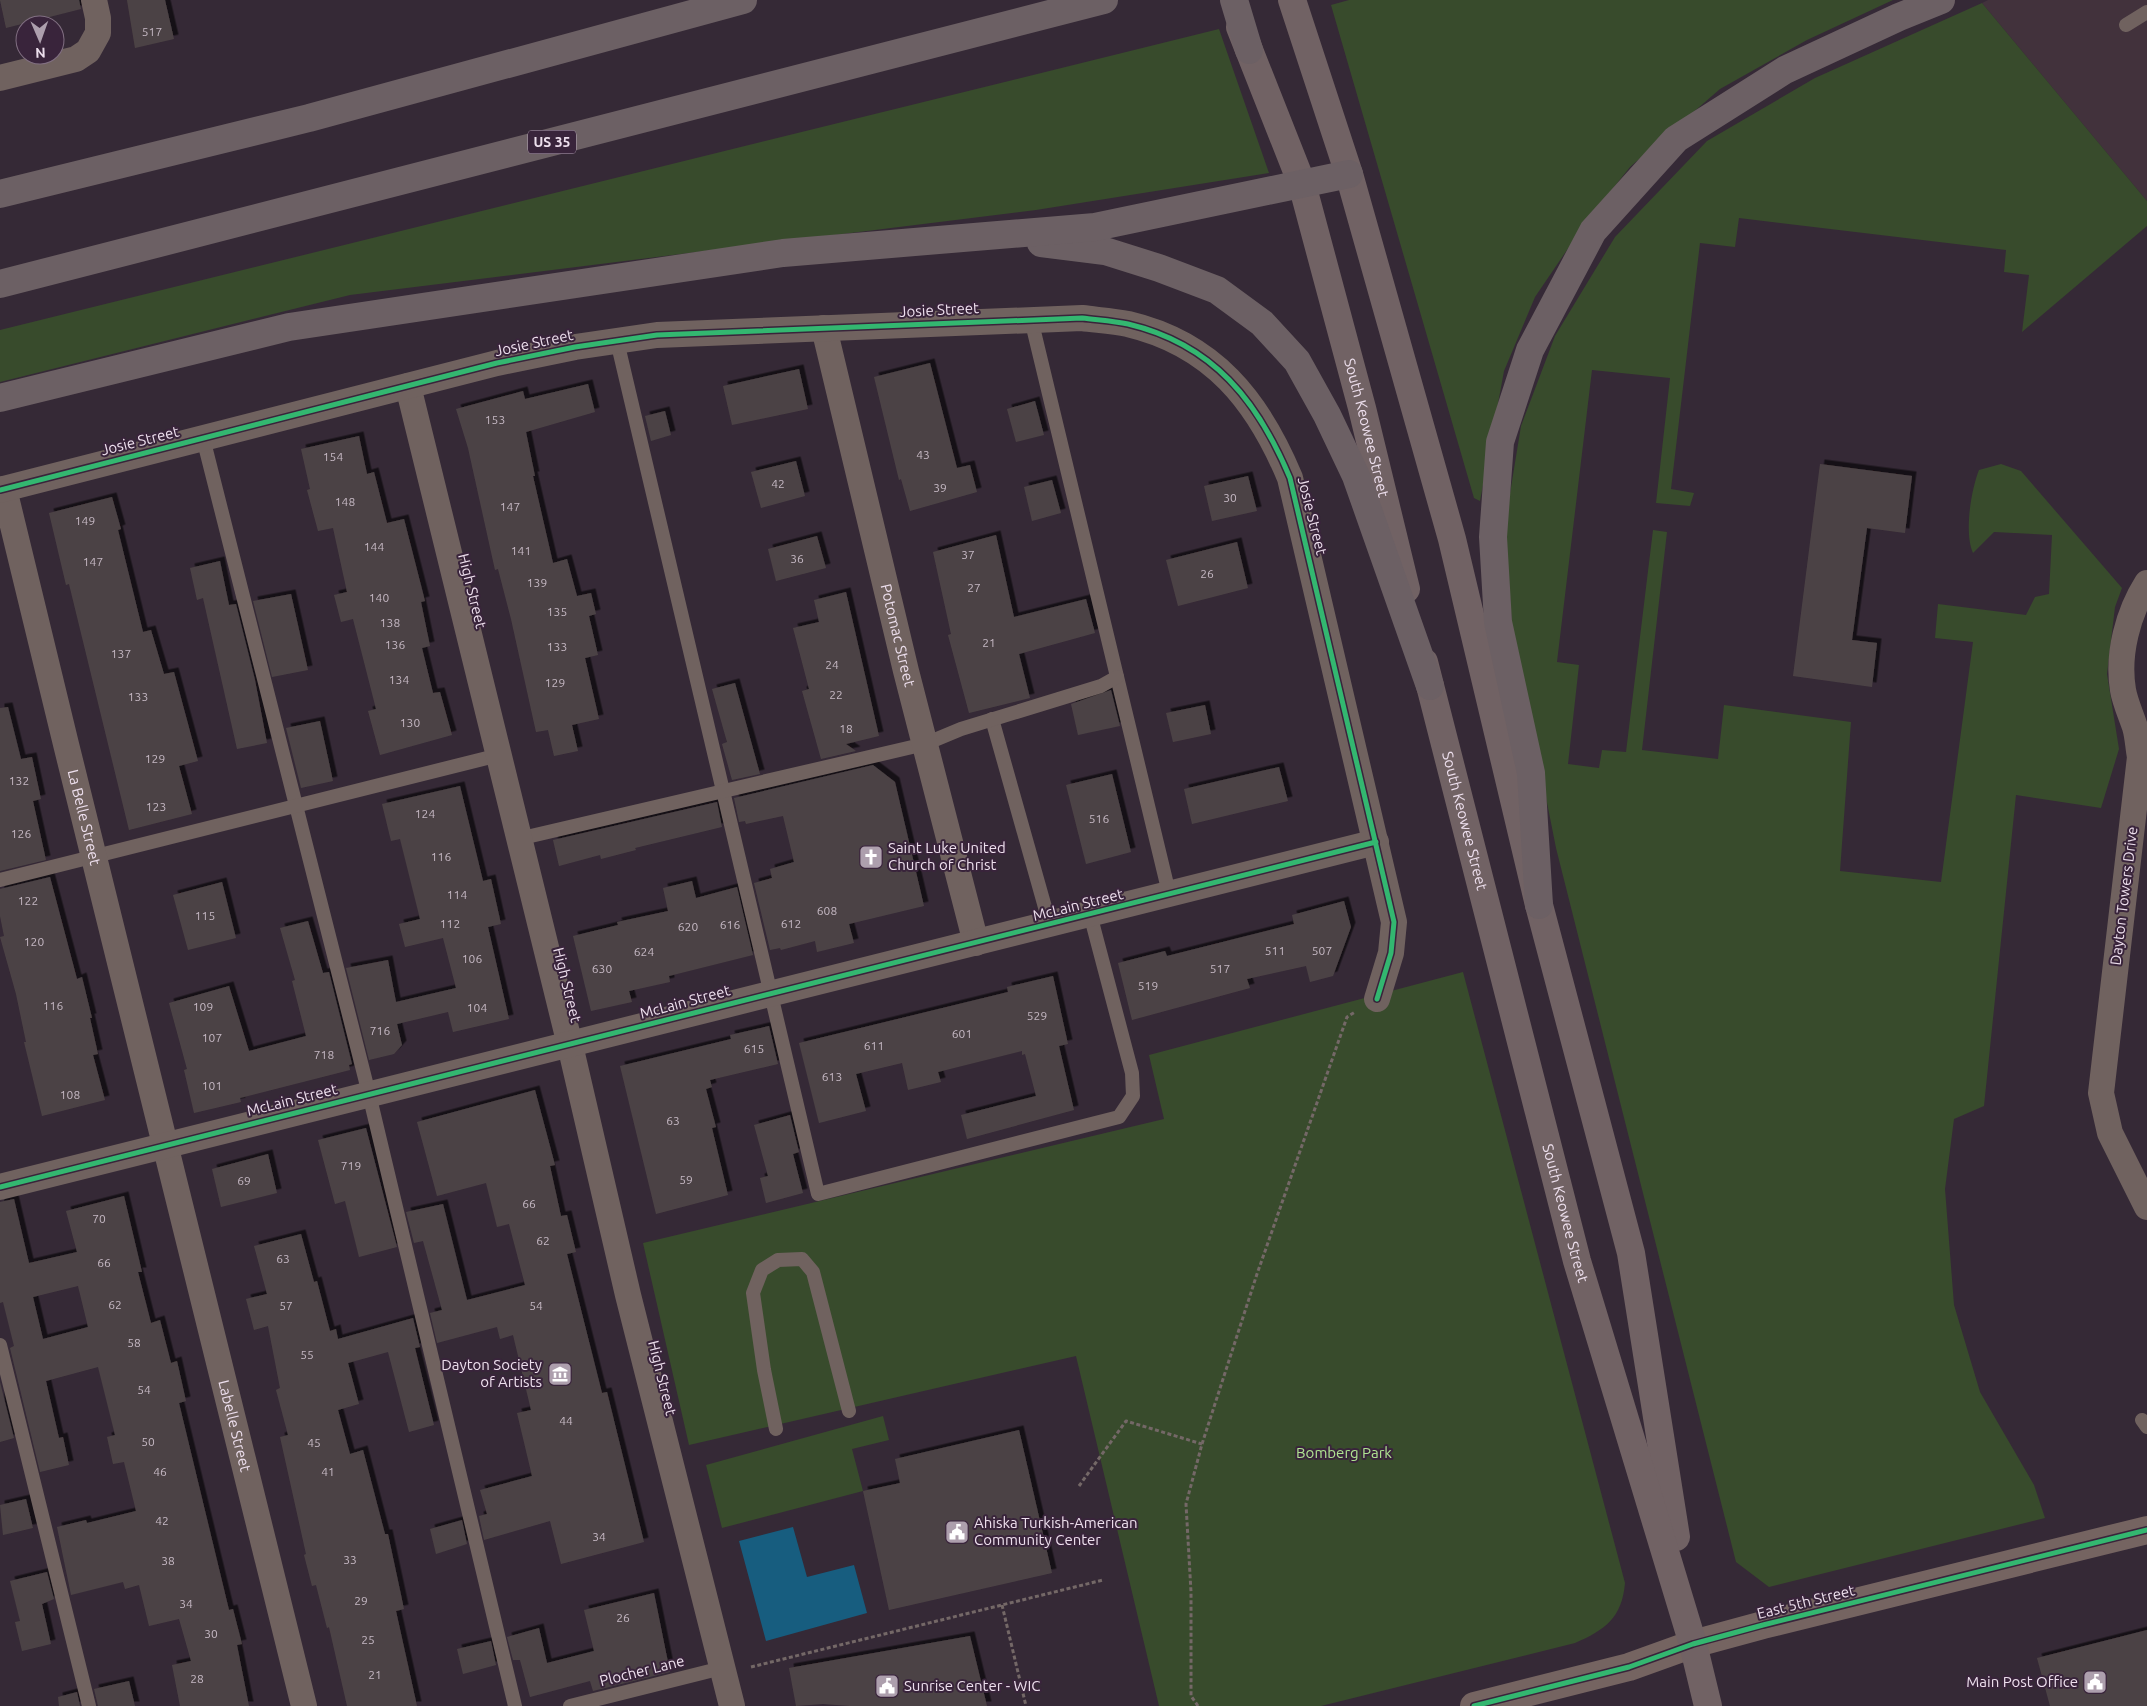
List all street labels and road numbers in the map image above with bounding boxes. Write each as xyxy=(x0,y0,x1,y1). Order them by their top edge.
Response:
road number: US 35 xyxy=(528,130,576,154)
street label: Josie Street xyxy=(899,299,979,320)
street label: Josie Street xyxy=(493,326,575,359)
street label: South Keowee Street xyxy=(1341,356,1392,499)
street label: Josie Street xyxy=(99,423,181,458)
street label: Josie Street xyxy=(1295,475,1330,557)
street label: High Street xyxy=(455,552,490,630)
street label: Potomac Street xyxy=(877,582,919,689)
street label: South Keowee Street xyxy=(1439,750,1491,892)
street label: La Belle Street xyxy=(64,768,104,867)
street label: Dayton Towers Drive xyxy=(2107,826,2140,966)
street label: McLain Street xyxy=(1031,885,1125,924)
street label: High Street xyxy=(550,946,585,1024)
street label: McLain Street xyxy=(638,981,732,1022)
street label: McLain Street xyxy=(245,1080,339,1119)
street label: South Keowee Street xyxy=(1539,1142,1592,1285)
street label: High Street xyxy=(645,1339,680,1417)
street label: Labelle Street xyxy=(215,1378,254,1474)
street label: East 5th Street xyxy=(1755,1581,1857,1622)
street label: Plocher Lane xyxy=(598,1652,686,1689)

